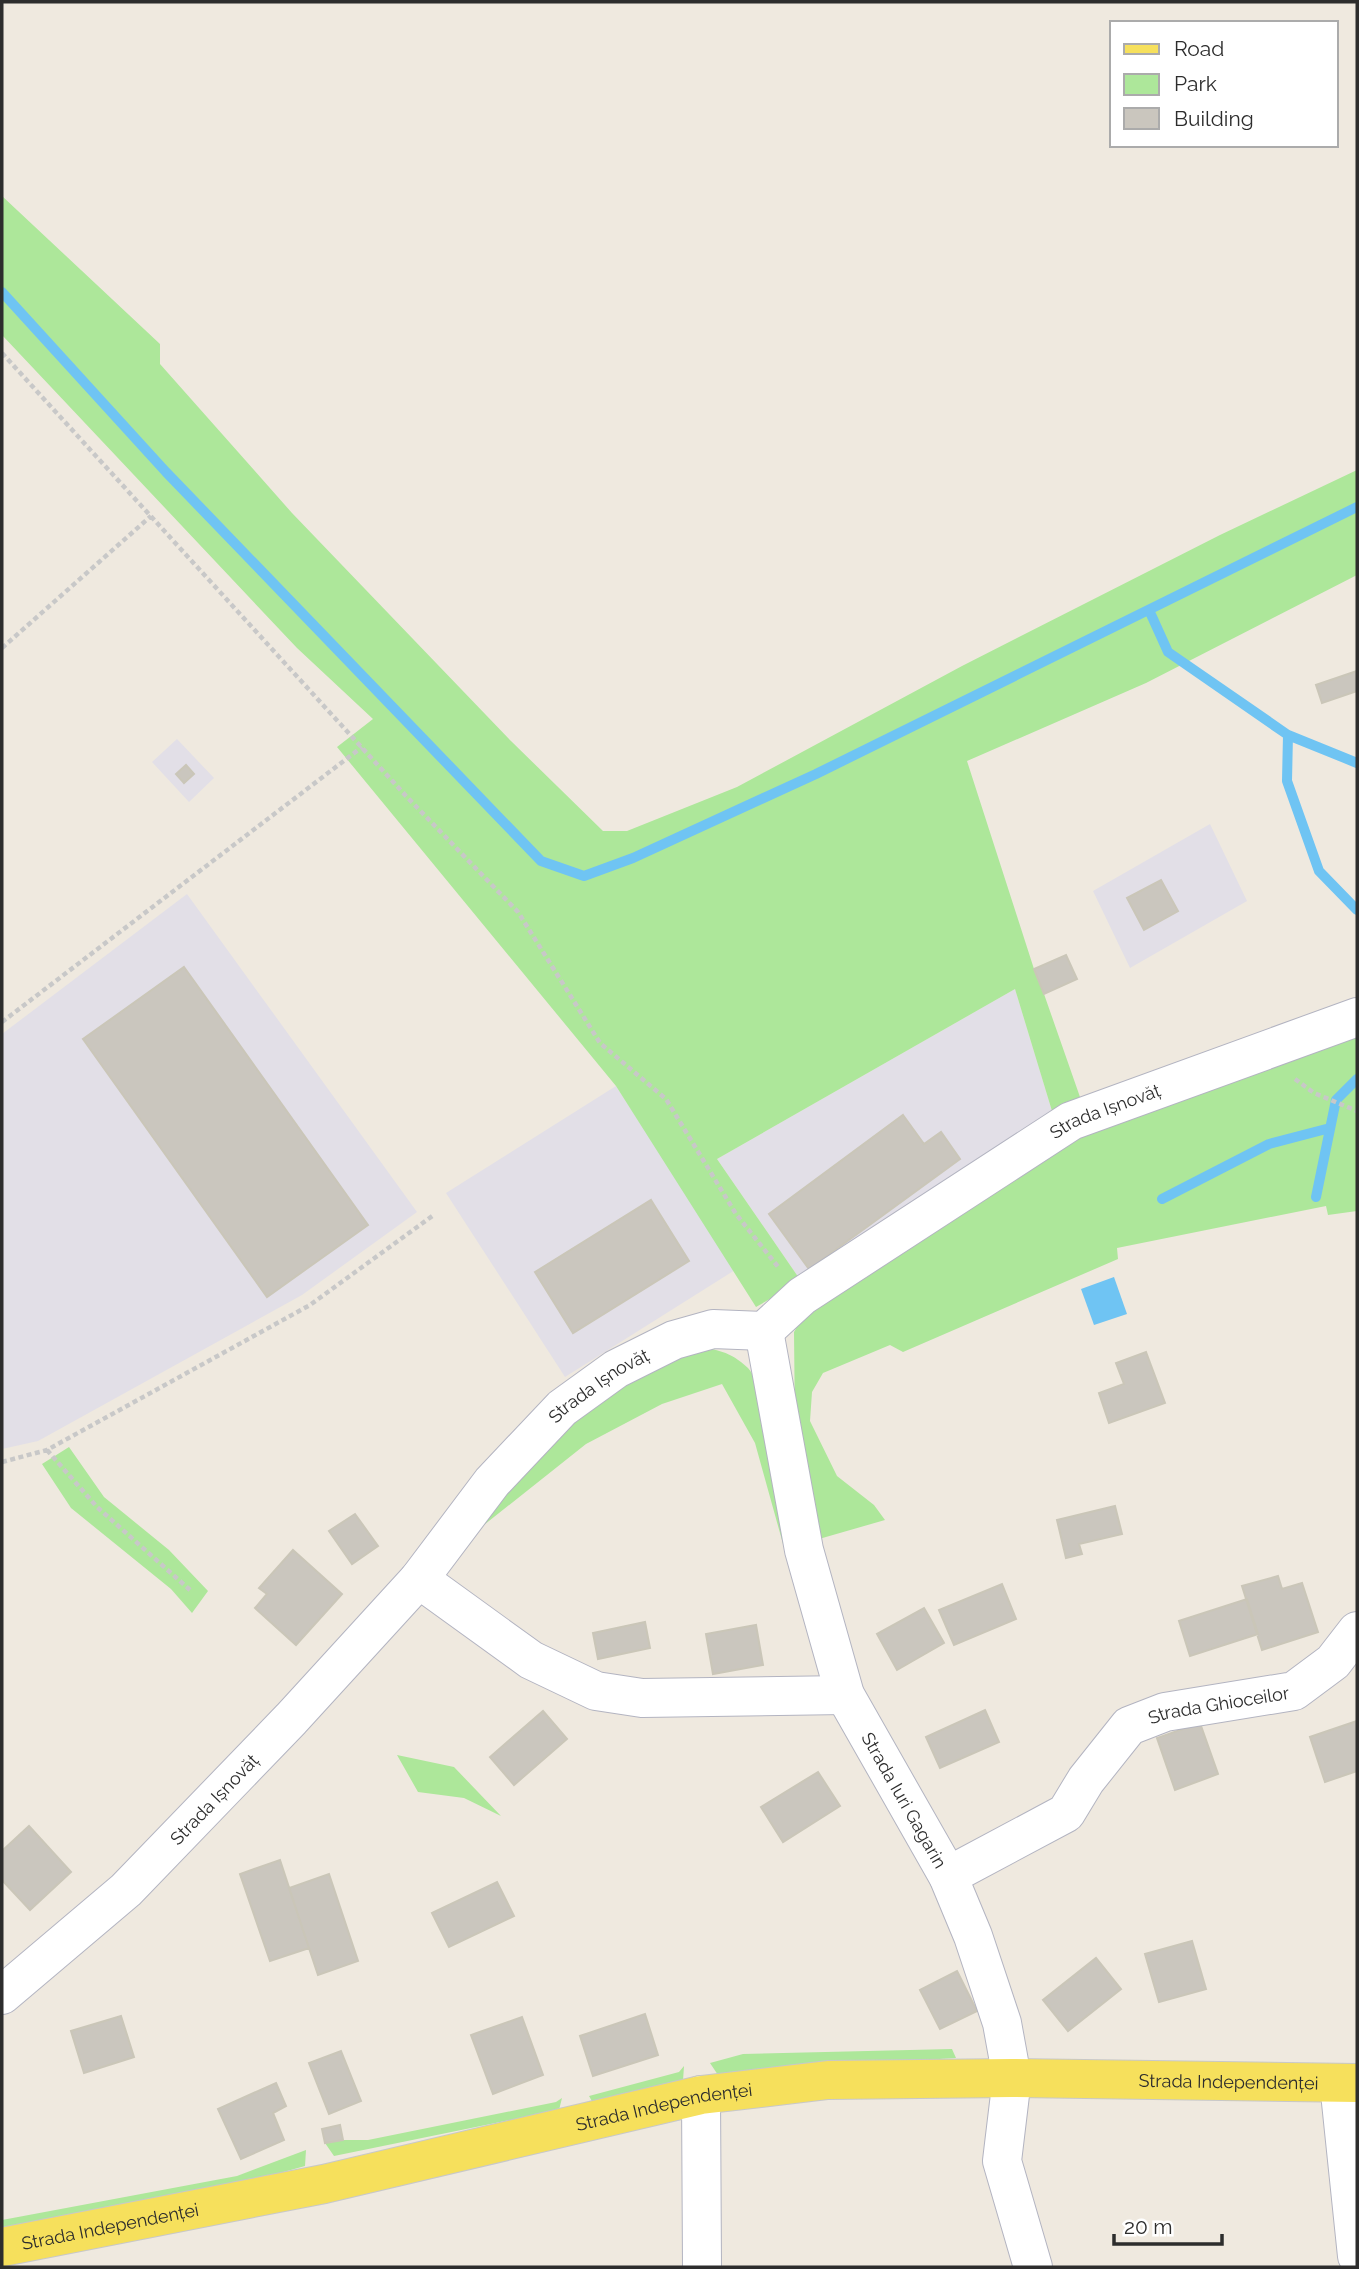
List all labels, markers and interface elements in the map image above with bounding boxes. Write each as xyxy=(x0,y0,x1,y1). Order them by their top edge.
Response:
legend xyxy=(1110,21,1338,147)
text: Road xyxy=(1174,36,1224,61)
text: Park xyxy=(1174,71,1217,96)
text: Building xyxy=(1174,106,1254,131)
street label: Strada Ișnovăț xyxy=(1046,1079,1163,1143)
street label: Strada Ișnovăț xyxy=(543,1344,652,1427)
street label: Strada Ghioceilor xyxy=(1145,1681,1291,1728)
street label: Strada Iuri Gagarin xyxy=(858,1728,952,1872)
street label: Strada Ișnovăț xyxy=(165,1749,262,1849)
street label: Strada Independenței xyxy=(1138,2069,1319,2093)
street label: Strada Independenței xyxy=(574,2079,753,2135)
street label: Strada Independenței xyxy=(20,2198,200,2253)
scale bar xyxy=(1114,2202,1222,2246)
text: 20 m xyxy=(1124,2214,1172,2239)

